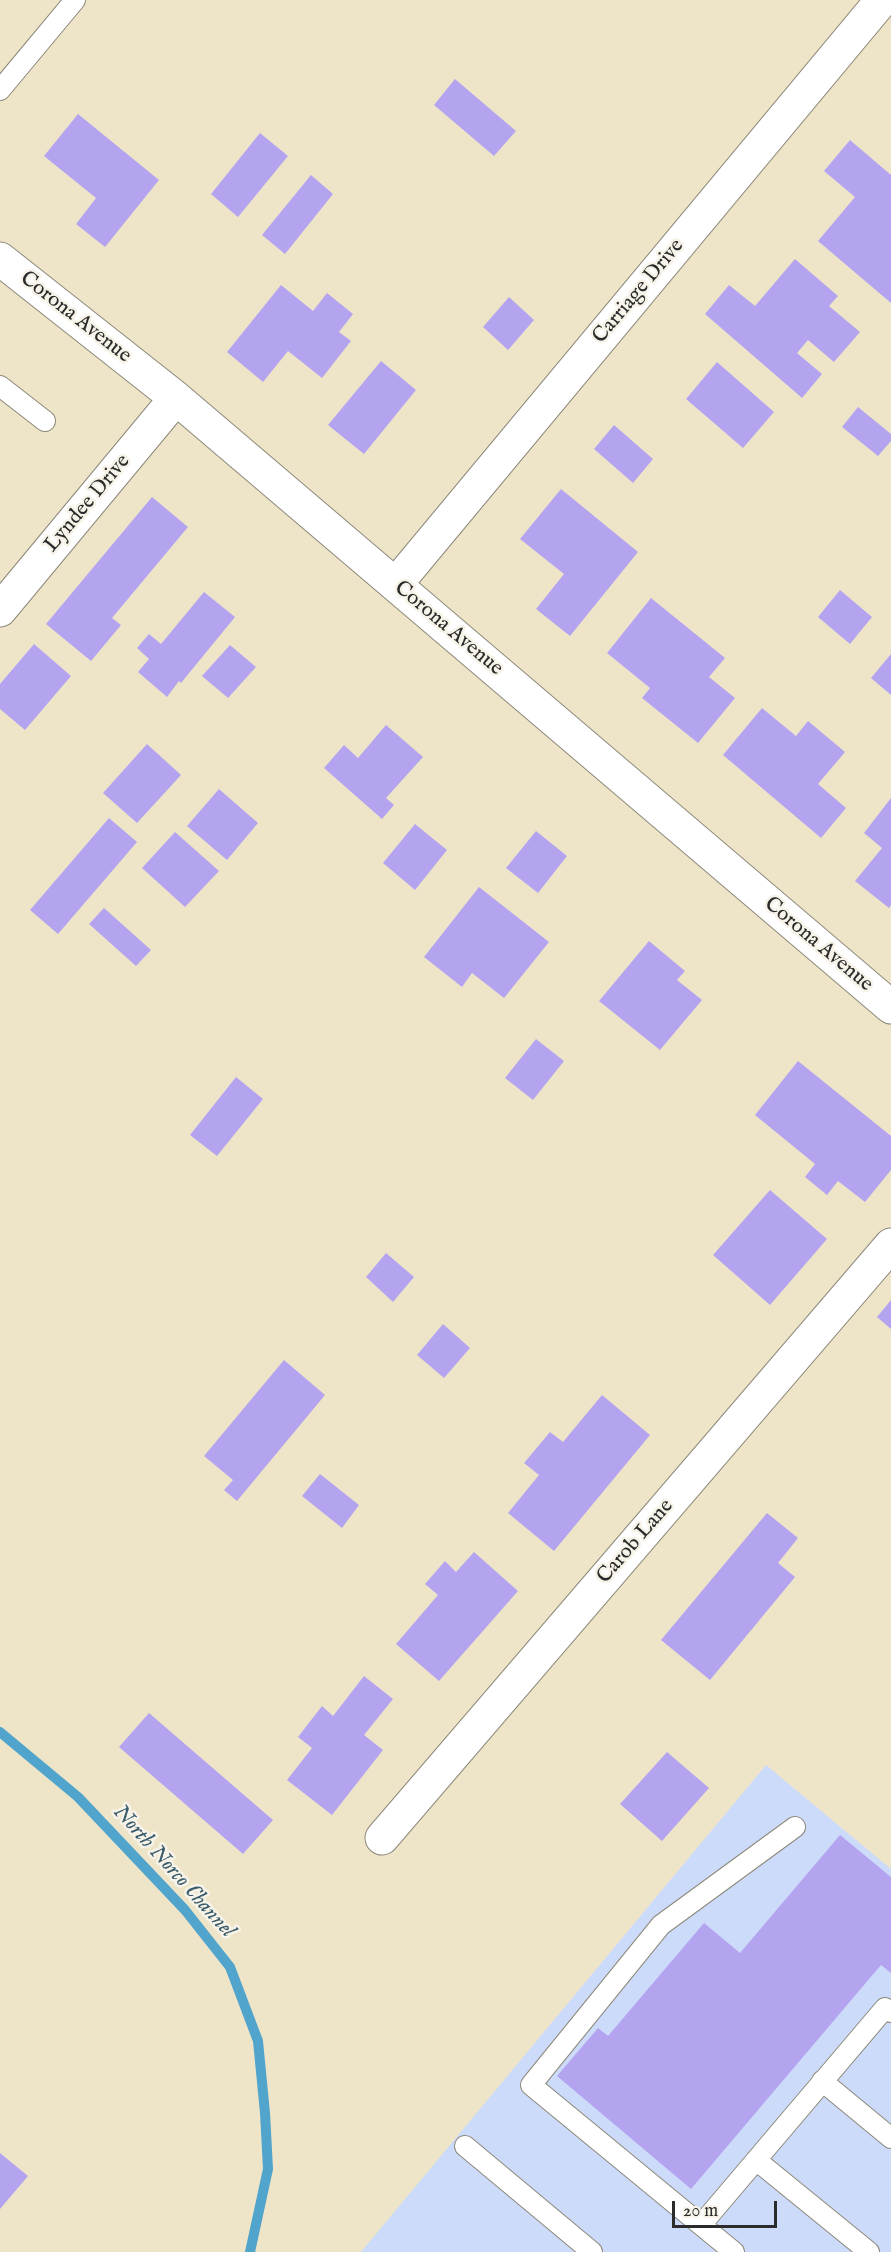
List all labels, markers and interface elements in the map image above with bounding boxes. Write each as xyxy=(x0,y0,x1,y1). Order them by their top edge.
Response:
street label: Carriage Drive xyxy=(588,235,690,349)
street label: Corona Avenue xyxy=(14,267,136,369)
street label: Lyndee Drive xyxy=(40,450,136,558)
street label: Corona Avenue xyxy=(388,576,508,682)
street label: Corona Avenue xyxy=(758,892,878,998)
street label: Carob Lane xyxy=(592,1495,680,1589)
water label: North Norco Channel xyxy=(106,1800,240,1944)
scale bar xyxy=(675,2189,780,2227)
text: 20 m xyxy=(683,2200,718,2223)

